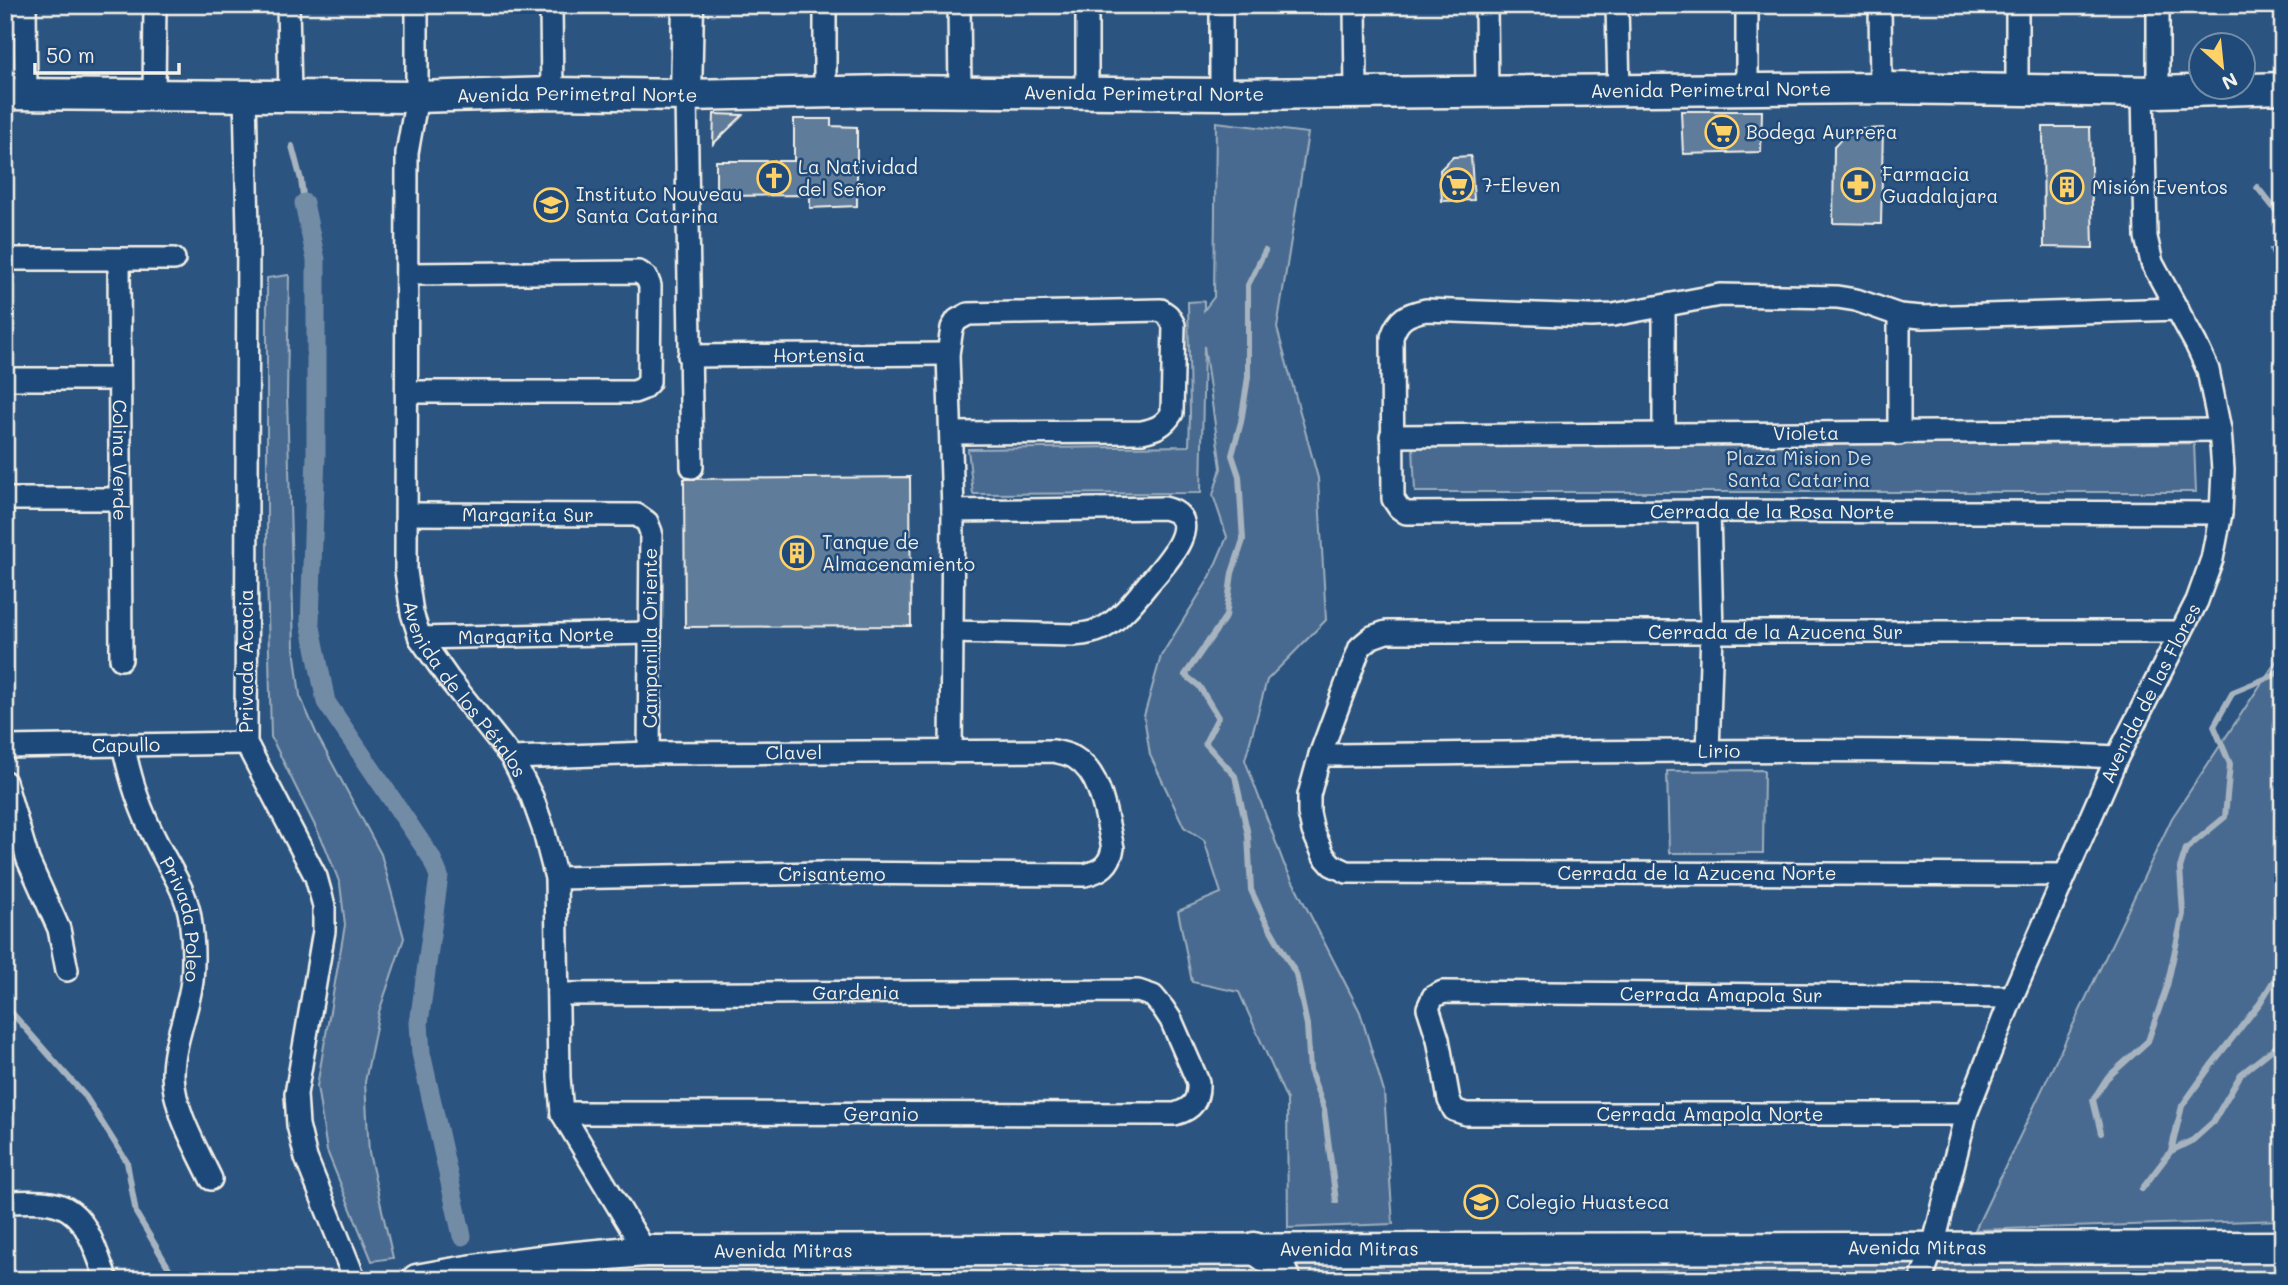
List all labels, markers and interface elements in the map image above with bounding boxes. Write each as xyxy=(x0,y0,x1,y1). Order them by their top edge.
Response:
scale bar xyxy=(35,32,178,76)
north arrow xyxy=(2186,32,2256,102)
text: 50 m xyxy=(46,41,95,68)
text: N xyxy=(2218,67,2242,96)
street label: Avenida Perimetral Norte xyxy=(1590,75,1831,103)
street label: Avenida Perimetral Norte xyxy=(1023,79,1264,106)
street label: Avenida Perimetral Norte xyxy=(456,80,698,108)
supermarket icon: Bodega Aurrera xyxy=(1703,113,1741,151)
place label: Bodega Aurrera xyxy=(1746,119,1898,144)
place label: La Natividad del Señor xyxy=(798,154,918,201)
church icon: La Natividad del Señor xyxy=(755,159,793,197)
place label: Farmacia Guadalajara xyxy=(1882,161,1998,208)
supermarket icon: 7-Eleven xyxy=(1438,166,1476,204)
pharmacy icon: Farmacia Guadalajara xyxy=(1839,166,1877,204)
building icon: Misión Eventos xyxy=(2048,168,2086,206)
place label: 7-Eleven xyxy=(1482,172,1560,197)
place label: Misión Eventos xyxy=(2092,174,2228,199)
place label: Instituto Nouveau Santa Catarina xyxy=(576,181,742,228)
school or university icon: Instituto Nouveau Santa Catarina xyxy=(532,186,570,224)
street label: Hortensia xyxy=(773,342,865,367)
street label: Colina Verde xyxy=(108,399,133,521)
street label: Violeta xyxy=(1773,420,1839,445)
park label: Plaza Mision De Santa Catarina xyxy=(1726,445,1872,492)
street label: Cerrada de la Rosa Norte xyxy=(1650,498,1894,524)
street label: Margarita Sur xyxy=(462,501,594,527)
place label: Tanque de Almacenamiento xyxy=(822,529,975,576)
building icon: Tanque de Almacenamiento xyxy=(778,534,816,572)
street label: Campanilla Oriente xyxy=(637,548,662,728)
street label: Privada Acacia xyxy=(233,589,258,733)
street label: Avenida de los Pétalos xyxy=(398,599,533,781)
street label: Avenida de las Flores xyxy=(2094,599,2206,787)
street label: Cerrada de la Azucena Sur xyxy=(1648,619,1903,644)
street label: Margarita Norte xyxy=(458,621,614,649)
street label: Capullo xyxy=(92,731,160,758)
street label: Lirio xyxy=(1698,738,1740,763)
street label: Clavel xyxy=(765,739,822,764)
street label: Privada Poleo xyxy=(155,852,206,983)
street label: Cerrada de la Azucena Norte xyxy=(1557,860,1837,885)
street label: Crisantemo xyxy=(778,861,886,886)
street label: Gardenia xyxy=(812,979,900,1005)
street label: Cerrada Amapola Sur xyxy=(1620,981,1823,1007)
street label: Geranio xyxy=(844,1101,918,1126)
street label: Cerrada Amapola Norte xyxy=(1597,1101,1823,1126)
school or university icon: Colegio Huasteca xyxy=(1462,1183,1500,1221)
place label: Colegio Huasteca xyxy=(1506,1189,1670,1214)
street label: Avenida Mitras xyxy=(1847,1234,1987,1259)
street label: Avenida Mitras xyxy=(1279,1235,1419,1261)
street label: Avenida Mitras xyxy=(713,1237,853,1263)

